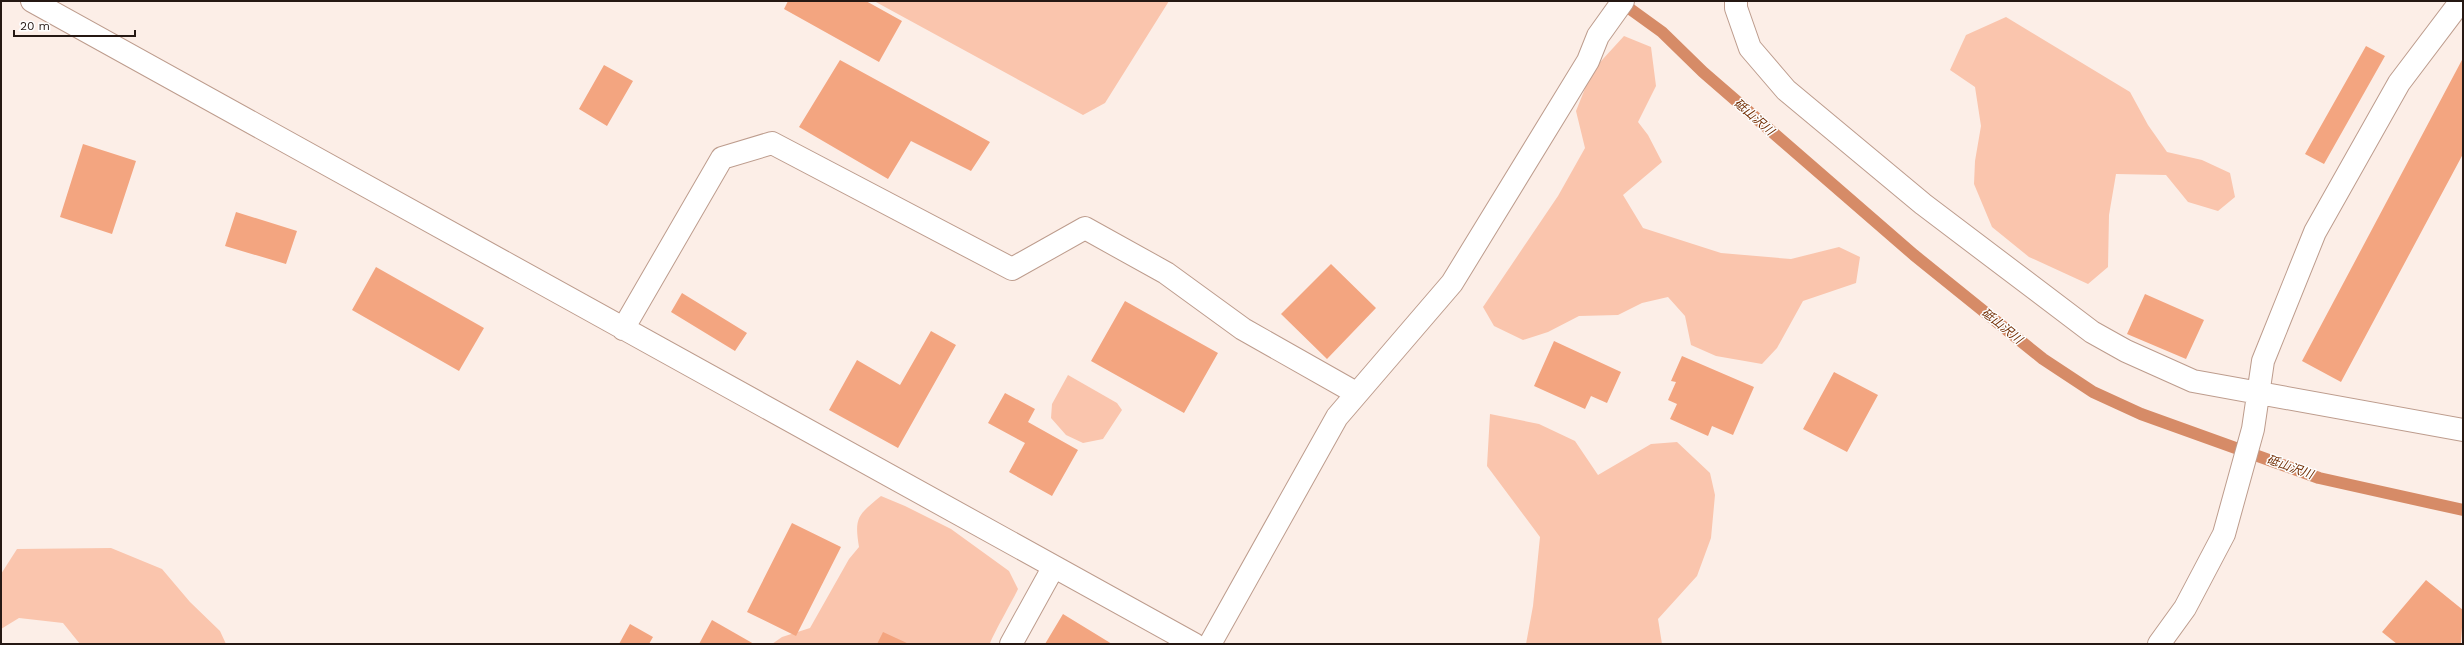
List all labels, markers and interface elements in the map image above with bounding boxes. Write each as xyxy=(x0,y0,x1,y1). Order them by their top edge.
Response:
scale bar xyxy=(14,12,135,38)
text: 20 m xyxy=(20,19,50,33)
water label: 砥山沢川 xyxy=(1731,96,1778,139)
water label: 砥山沢川 xyxy=(1979,305,2027,348)
water label: 砥山沢川 xyxy=(2265,452,2317,482)

